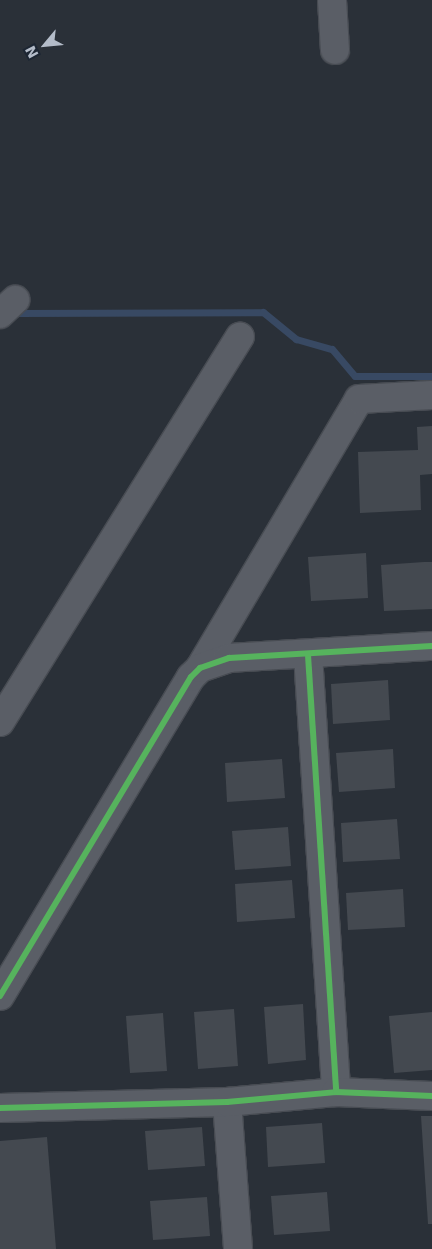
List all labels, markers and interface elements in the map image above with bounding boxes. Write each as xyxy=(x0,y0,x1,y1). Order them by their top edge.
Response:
north arrow xyxy=(20,20,70,70)
text: N xyxy=(22,43,42,61)

